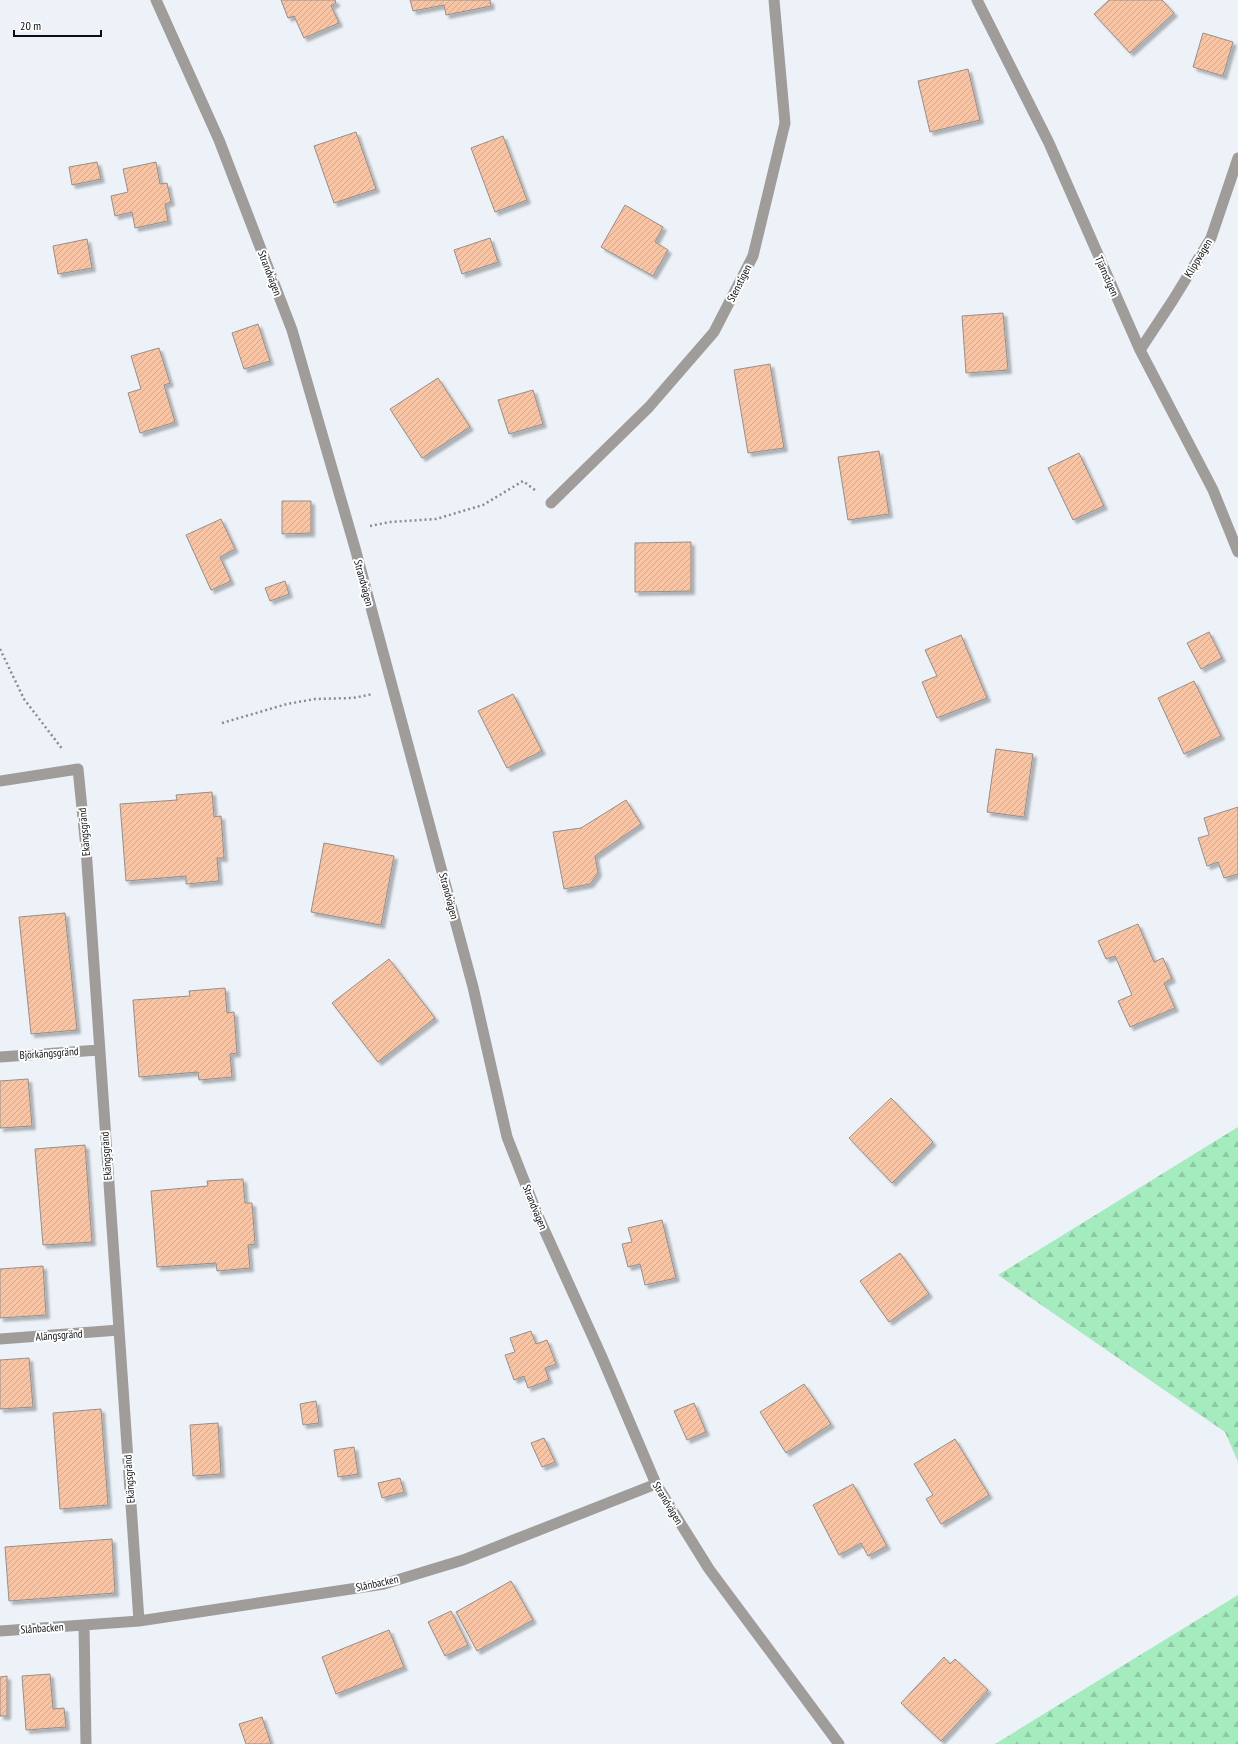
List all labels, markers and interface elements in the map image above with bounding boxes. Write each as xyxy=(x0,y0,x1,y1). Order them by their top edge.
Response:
scale bar xyxy=(14,12,101,38)
text: 20 m xyxy=(20,18,41,33)
street label: Klippvägen xyxy=(1181,236,1215,280)
street label: Strandvägen xyxy=(255,248,285,298)
street label: Tjärnstigen xyxy=(1092,254,1122,299)
street label: Stenstigen xyxy=(724,262,754,304)
street label: Strandvägen xyxy=(351,558,377,608)
street label: Ekängsgränd xyxy=(75,807,93,857)
street label: Strandvägen xyxy=(436,871,462,921)
street label: Björkängsgränd xyxy=(19,1044,79,1062)
street label: Ekängsgränd xyxy=(97,1131,115,1181)
street label: Strandvägen xyxy=(520,1182,550,1232)
street label: Alängsgränd xyxy=(35,1326,83,1344)
street label: Ekängsgränd xyxy=(120,1454,138,1504)
street label: Strandvägen xyxy=(650,1479,686,1527)
street label: Slånbacken xyxy=(354,1572,400,1594)
street label: Slånbacken xyxy=(20,1620,64,1636)

